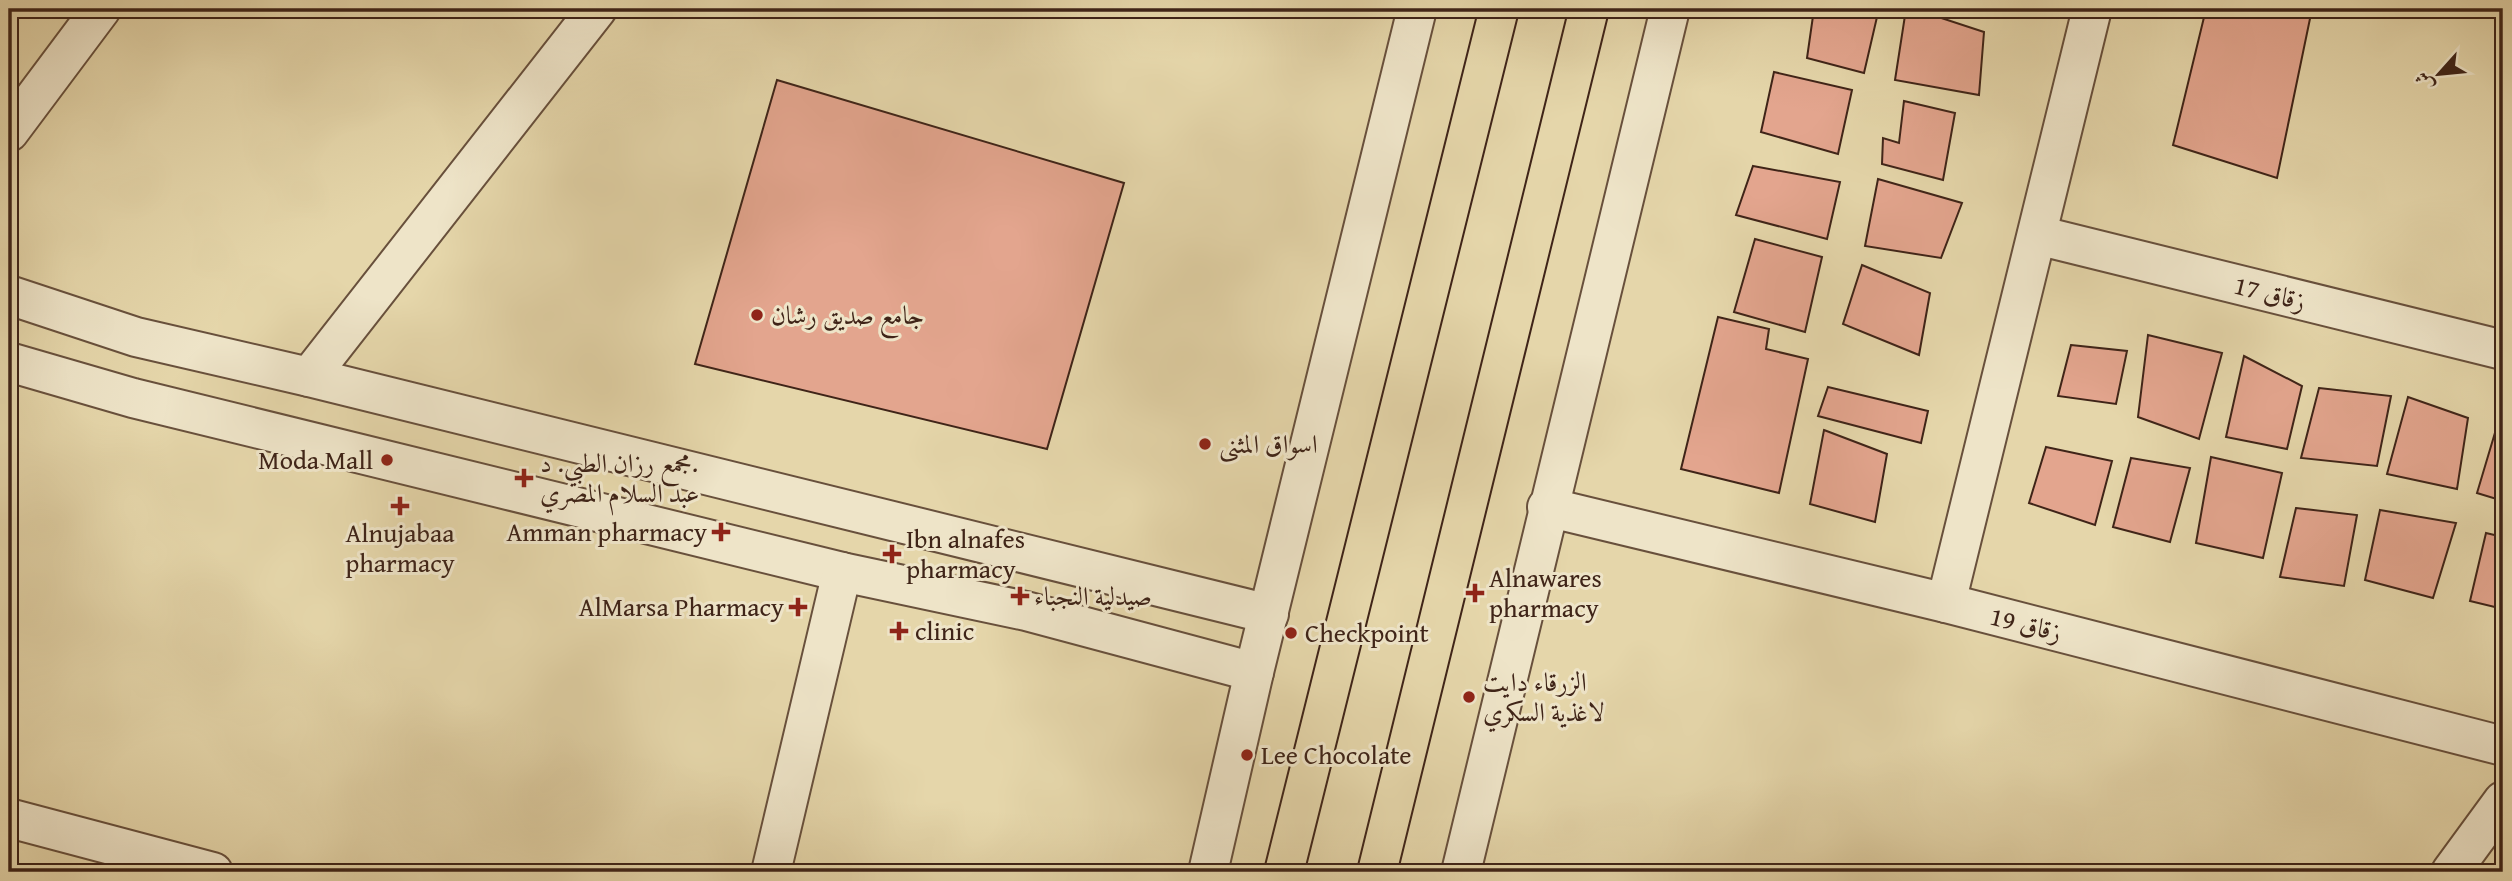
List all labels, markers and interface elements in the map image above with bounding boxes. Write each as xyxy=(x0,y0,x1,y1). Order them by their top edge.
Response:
north arrow xyxy=(2404,38,2474,108)
text: ش xyxy=(2407,67,2441,96)
street label: زقاق 17 xyxy=(2230,265,2310,320)
place label: جامع صديق رشان xyxy=(771,295,924,339)
marker: جامع صديق رشان xyxy=(749,307,765,323)
place label: اسواق المثنى xyxy=(1219,424,1318,463)
marker: اسواق المثنى xyxy=(1197,436,1213,452)
place label: Moda Mall xyxy=(258,440,373,479)
place label: مجمع رزان الطبي. د. عبد السلام المصري xyxy=(540,443,700,516)
marker: Moda Mall xyxy=(379,452,395,468)
marker: مجمع رزان الطبي. د. عبد السلام المصري xyxy=(514,468,534,488)
marker: Alnujabaa pharmacy xyxy=(392,498,408,514)
place label: Amman pharmacy xyxy=(507,512,707,551)
place label: Alnujabaa pharmacy xyxy=(345,513,455,582)
place label: Ibn alnafes pharmacy xyxy=(906,519,1025,588)
marker: Amman pharmacy xyxy=(713,524,729,540)
marker: Ibn alnafes pharmacy xyxy=(884,546,900,562)
place label: Alnawares pharmacy xyxy=(1489,558,1602,627)
place label: صيدلية النجباء xyxy=(1034,576,1152,615)
marker: Alnawares pharmacy xyxy=(1467,585,1483,601)
place label: AlMarsa Pharmacy xyxy=(579,587,784,626)
marker: صيدلية النجباء xyxy=(1012,588,1028,604)
street label: زقاق 19 xyxy=(1986,596,2066,651)
marker: AlMarsa Pharmacy xyxy=(790,599,806,615)
place label: clinic xyxy=(915,611,974,650)
place label: Checkpoint xyxy=(1305,613,1429,652)
marker: clinic xyxy=(889,621,909,641)
marker: Checkpoint xyxy=(1283,625,1299,641)
place label: الزرقاء دايت لاغذية السكري xyxy=(1483,662,1605,733)
marker: الزرقاء دايت لاغذية السكري xyxy=(1461,689,1477,705)
place label: Lee Chocolate xyxy=(1261,735,1412,774)
marker: Lee Chocolate xyxy=(1239,747,1255,763)

